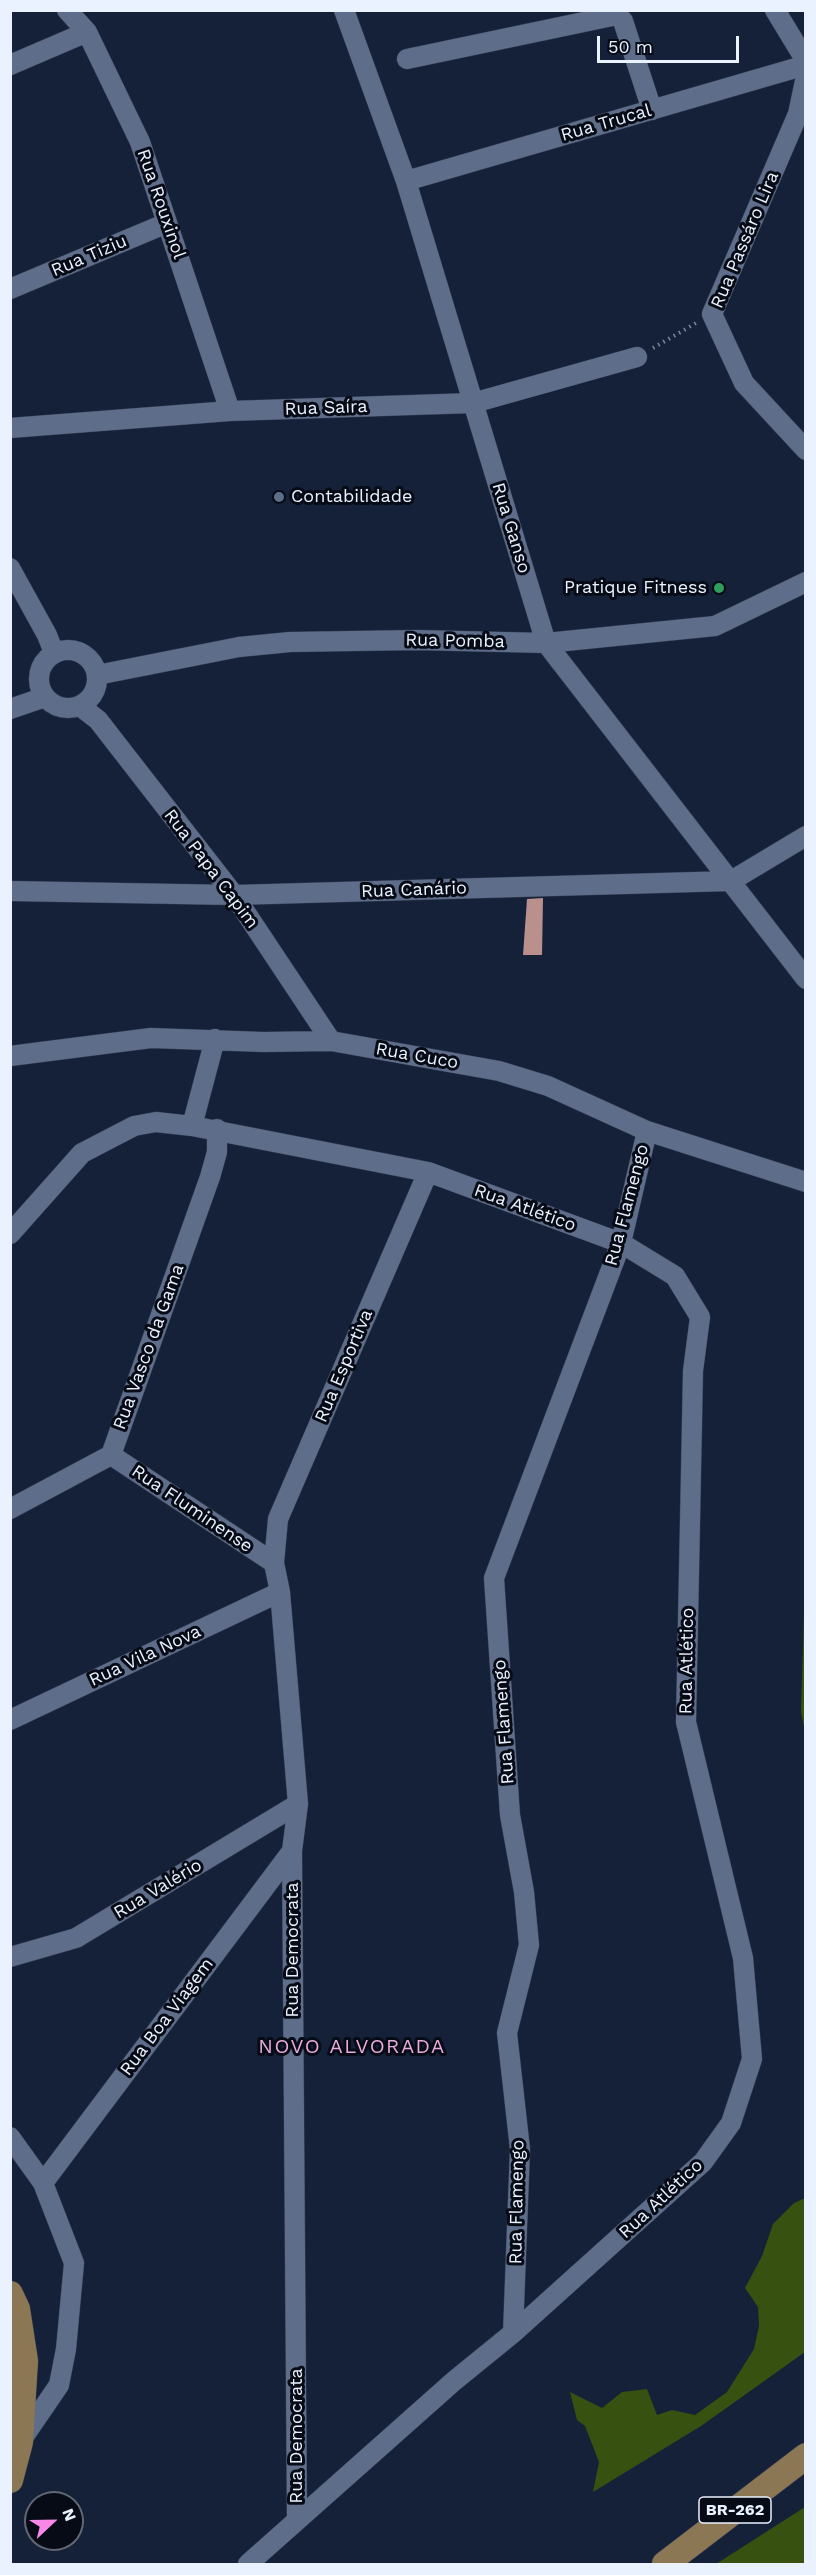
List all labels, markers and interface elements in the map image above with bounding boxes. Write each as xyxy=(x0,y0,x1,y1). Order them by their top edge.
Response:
scale bar xyxy=(600,24,742,62)
text: 50 m xyxy=(608,36,653,57)
street label: Rua Trucal xyxy=(558,100,654,146)
street label: Rua Rouxinol xyxy=(132,146,190,262)
street label: Rua Passáro Lira xyxy=(706,168,784,312)
street label: Rua Tiziu xyxy=(48,230,130,282)
street label: Rua Saíra xyxy=(284,396,368,420)
street label: Rua Ganso xyxy=(487,480,535,576)
place label: Contabilidade xyxy=(291,486,412,508)
marker: Contabilidade xyxy=(272,490,286,504)
place label: Pratique Fitness xyxy=(564,577,707,599)
marker: Pratique Fitness xyxy=(712,581,726,595)
street label: Rua Pomba xyxy=(405,629,505,653)
street label: Rua Papa Capim xyxy=(159,805,263,933)
street label: Rua Canário xyxy=(361,877,467,903)
street label: Rua Cuco xyxy=(374,1038,460,1074)
street label: Rua Flamengo xyxy=(600,1142,654,1268)
street label: Rua Atlético xyxy=(471,1180,579,1236)
street label: Rua Vasco da Gama xyxy=(109,1261,189,1433)
street label: Rua Esportiva xyxy=(310,1306,378,1426)
street label: Rua Fluminense xyxy=(127,1461,257,1557)
street label: Rua Atlético xyxy=(675,1607,699,1715)
street label: Rua Vila Nova xyxy=(86,1621,204,1691)
street label: Rua Flamengo xyxy=(489,1659,519,1785)
street label: Rua Valério xyxy=(110,1854,206,1924)
street label: Rua Democrata xyxy=(282,1882,304,2018)
street label: Rua Boa Viagem xyxy=(116,1954,218,2080)
district label: NOVO ALVORADA xyxy=(258,2035,446,2059)
street label: Rua Flamengo xyxy=(505,2139,529,2265)
street label: Rua Atlético xyxy=(615,2155,707,2243)
street label: Rua Democrata xyxy=(286,2368,308,2504)
north arrow xyxy=(24,2491,84,2551)
road number: BR-262 xyxy=(699,2497,771,2523)
text: N xyxy=(58,2506,80,2524)

